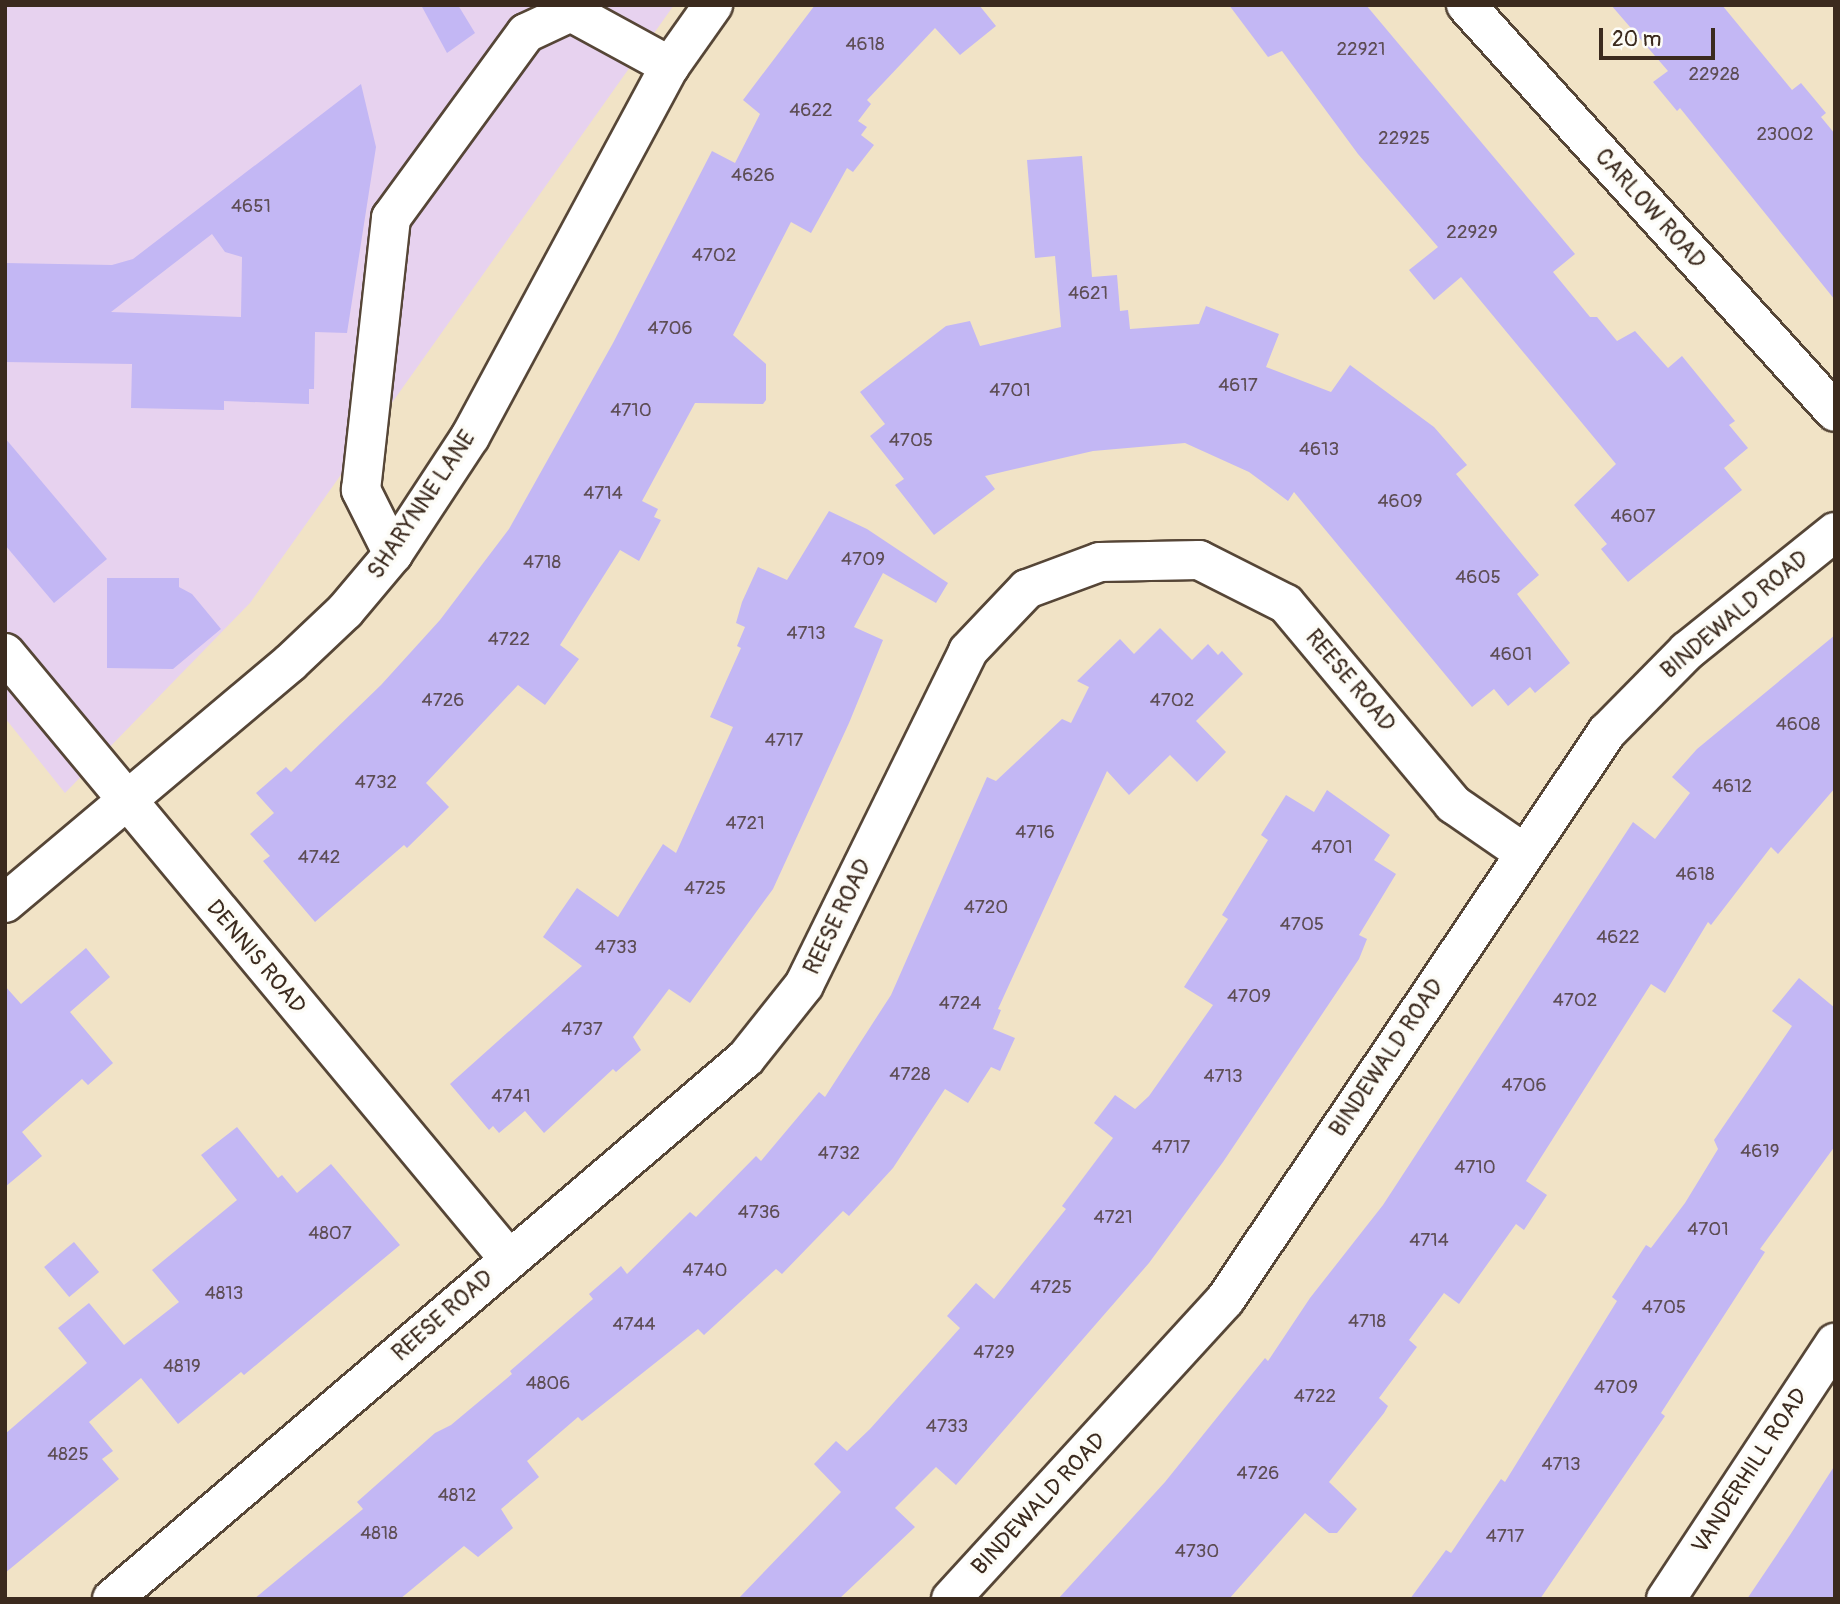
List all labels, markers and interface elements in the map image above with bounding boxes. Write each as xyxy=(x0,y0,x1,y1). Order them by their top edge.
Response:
scale bar xyxy=(1602,14,1717,58)
text: 20 m xyxy=(1612,26,1661,53)
house number: 4618 xyxy=(845,34,885,56)
house number: 22921 xyxy=(1336,39,1386,61)
house number: 22928 xyxy=(1688,64,1740,86)
house number: 4622 xyxy=(789,100,833,122)
house number: 23002 xyxy=(1756,124,1814,146)
house number: 22925 xyxy=(1378,128,1430,150)
street label: CARLOW ROAD xyxy=(1589,143,1711,275)
house number: 4626 xyxy=(731,165,775,187)
house number: 4651 xyxy=(231,196,271,218)
house number: 22929 xyxy=(1446,222,1498,244)
house number: 4702 xyxy=(692,245,736,267)
house number: 4621 xyxy=(1068,283,1108,305)
house number: 4706 xyxy=(647,318,693,340)
house number: 4617 xyxy=(1218,375,1258,397)
house number: 4701 xyxy=(989,380,1031,402)
house number: 4710 xyxy=(610,400,652,422)
street label: SHARYNNE LANE xyxy=(362,426,482,584)
house number: 4705 xyxy=(889,430,933,452)
house number: 4613 xyxy=(1299,439,1339,461)
house number: 4714 xyxy=(583,483,623,505)
house number: 4609 xyxy=(1378,491,1422,513)
house number: 4607 xyxy=(1610,506,1656,528)
street label: BINDEWALD ROAD xyxy=(1656,545,1814,685)
house number: 4709 xyxy=(841,549,885,571)
house number: 4718 xyxy=(523,552,561,574)
house number: 4605 xyxy=(1455,567,1501,589)
house number: 4713 xyxy=(786,623,826,645)
street label: REESE ROAD xyxy=(1299,624,1401,738)
house number: 4722 xyxy=(488,629,530,651)
house number: 4601 xyxy=(1490,644,1532,666)
house number: 4726 xyxy=(422,690,464,712)
house number: 4702 xyxy=(1150,690,1194,712)
house number: 4608 xyxy=(1776,714,1820,736)
house number: 4717 xyxy=(765,730,803,752)
house number: 4732 xyxy=(355,772,397,794)
house number: 4612 xyxy=(1712,776,1752,798)
house number: 4721 xyxy=(725,813,765,835)
house number: 4716 xyxy=(1015,822,1055,844)
house number: 4701 xyxy=(1311,837,1353,859)
house number: 4742 xyxy=(298,847,340,869)
street label: REESE ROAD xyxy=(798,855,878,979)
house number: 4618 xyxy=(1675,864,1715,886)
house number: 4725 xyxy=(684,878,726,900)
street label: DENNIS ROAD xyxy=(200,894,312,1020)
house number: 4720 xyxy=(964,897,1008,919)
house number: 4705 xyxy=(1280,914,1324,936)
house number: 4622 xyxy=(1596,927,1640,949)
house number: 4733 xyxy=(595,937,637,959)
street label: BINDEWALD ROAD xyxy=(1324,974,1450,1142)
house number: 4709 xyxy=(1227,986,1271,1008)
house number: 4702 xyxy=(1553,990,1597,1012)
house number: 4724 xyxy=(939,993,981,1015)
house number: 4737 xyxy=(561,1019,603,1041)
house number: 4728 xyxy=(889,1064,931,1086)
house number: 4713 xyxy=(1203,1066,1243,1088)
house number: 4706 xyxy=(1501,1075,1547,1097)
house number: 4741 xyxy=(491,1086,531,1108)
house number: 4717 xyxy=(1152,1137,1190,1159)
house number: 4619 xyxy=(1740,1141,1780,1163)
house number: 4732 xyxy=(818,1143,860,1165)
house number: 4710 xyxy=(1454,1157,1496,1179)
house number: 4736 xyxy=(738,1202,780,1224)
house number: 4721 xyxy=(1093,1207,1133,1229)
house number: 4701 xyxy=(1687,1219,1729,1241)
house number: 4807 xyxy=(308,1223,352,1245)
house number: 4714 xyxy=(1409,1230,1449,1252)
house number: 4740 xyxy=(682,1260,728,1282)
street label: REESE ROAD xyxy=(387,1265,499,1367)
house number: 4725 xyxy=(1030,1277,1072,1299)
house number: 4813 xyxy=(205,1283,243,1305)
house number: 4705 xyxy=(1642,1297,1686,1319)
house number: 4718 xyxy=(1348,1311,1386,1333)
house number: 4744 xyxy=(612,1314,656,1336)
house number: 4729 xyxy=(973,1342,1015,1364)
house number: 4819 xyxy=(163,1356,201,1378)
house number: 4806 xyxy=(526,1373,570,1395)
house number: 4709 xyxy=(1594,1377,1638,1399)
street label: VANDERHILL ROAD xyxy=(1686,1383,1814,1559)
house number: 4722 xyxy=(1294,1386,1336,1408)
house number: 4733 xyxy=(926,1416,968,1438)
street label: BINDEWALD ROAD xyxy=(966,1427,1112,1581)
house number: 4825 xyxy=(47,1444,89,1466)
house number: 4713 xyxy=(1541,1454,1581,1476)
house number: 4726 xyxy=(1237,1463,1279,1485)
house number: 4812 xyxy=(438,1485,476,1507)
house number: 4818 xyxy=(360,1523,398,1545)
house number: 4717 xyxy=(1486,1526,1524,1548)
house number: 4730 xyxy=(1175,1541,1219,1563)

